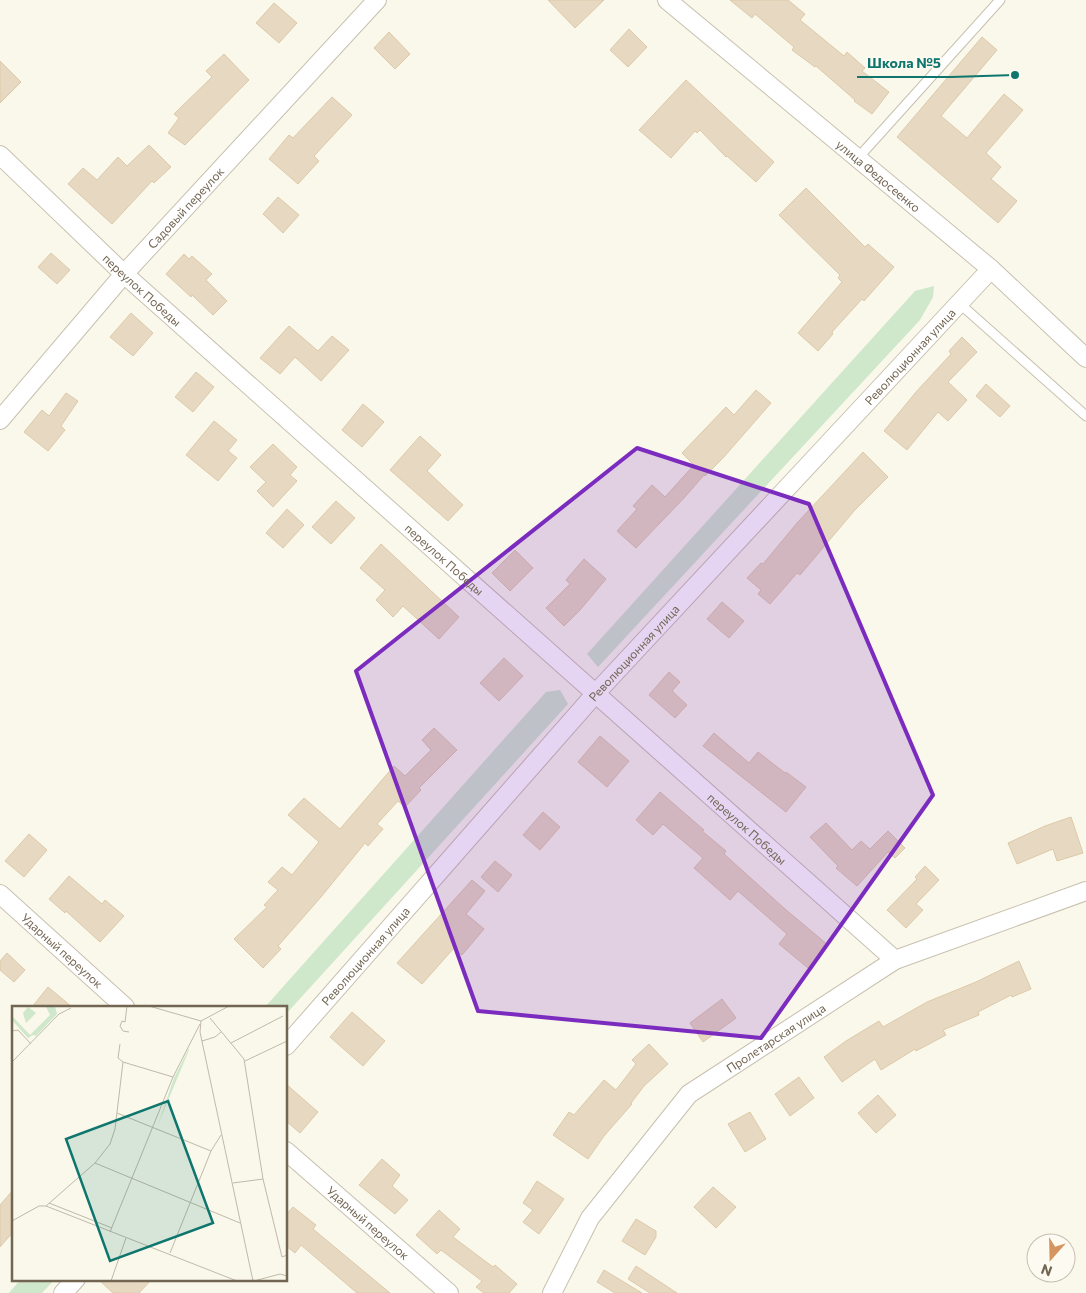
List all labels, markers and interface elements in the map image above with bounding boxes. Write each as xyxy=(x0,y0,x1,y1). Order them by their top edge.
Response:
callout: Школа №5 xyxy=(857,48,951,77)
text: Школа №5 xyxy=(867,54,941,71)
street label: улица Федосеенко xyxy=(834,137,923,215)
street label: Садовый переулок xyxy=(144,164,227,251)
street label: переулок Победы xyxy=(100,251,184,329)
street label: Революционная улица xyxy=(862,305,958,407)
street label: переулок Победы xyxy=(402,521,487,598)
street label: Революционная улица xyxy=(585,602,682,704)
street label: переулок Победы xyxy=(705,790,789,867)
street label: Революционная улица xyxy=(318,904,412,1008)
street label: Ударный переулок xyxy=(19,910,106,991)
street label: Пролетарская улица xyxy=(723,1000,828,1075)
inset map xyxy=(12,1006,288,1280)
street label: Ударный переулок xyxy=(324,1183,413,1263)
north arrow xyxy=(1026,1233,1076,1283)
text: N xyxy=(1039,1261,1054,1280)

